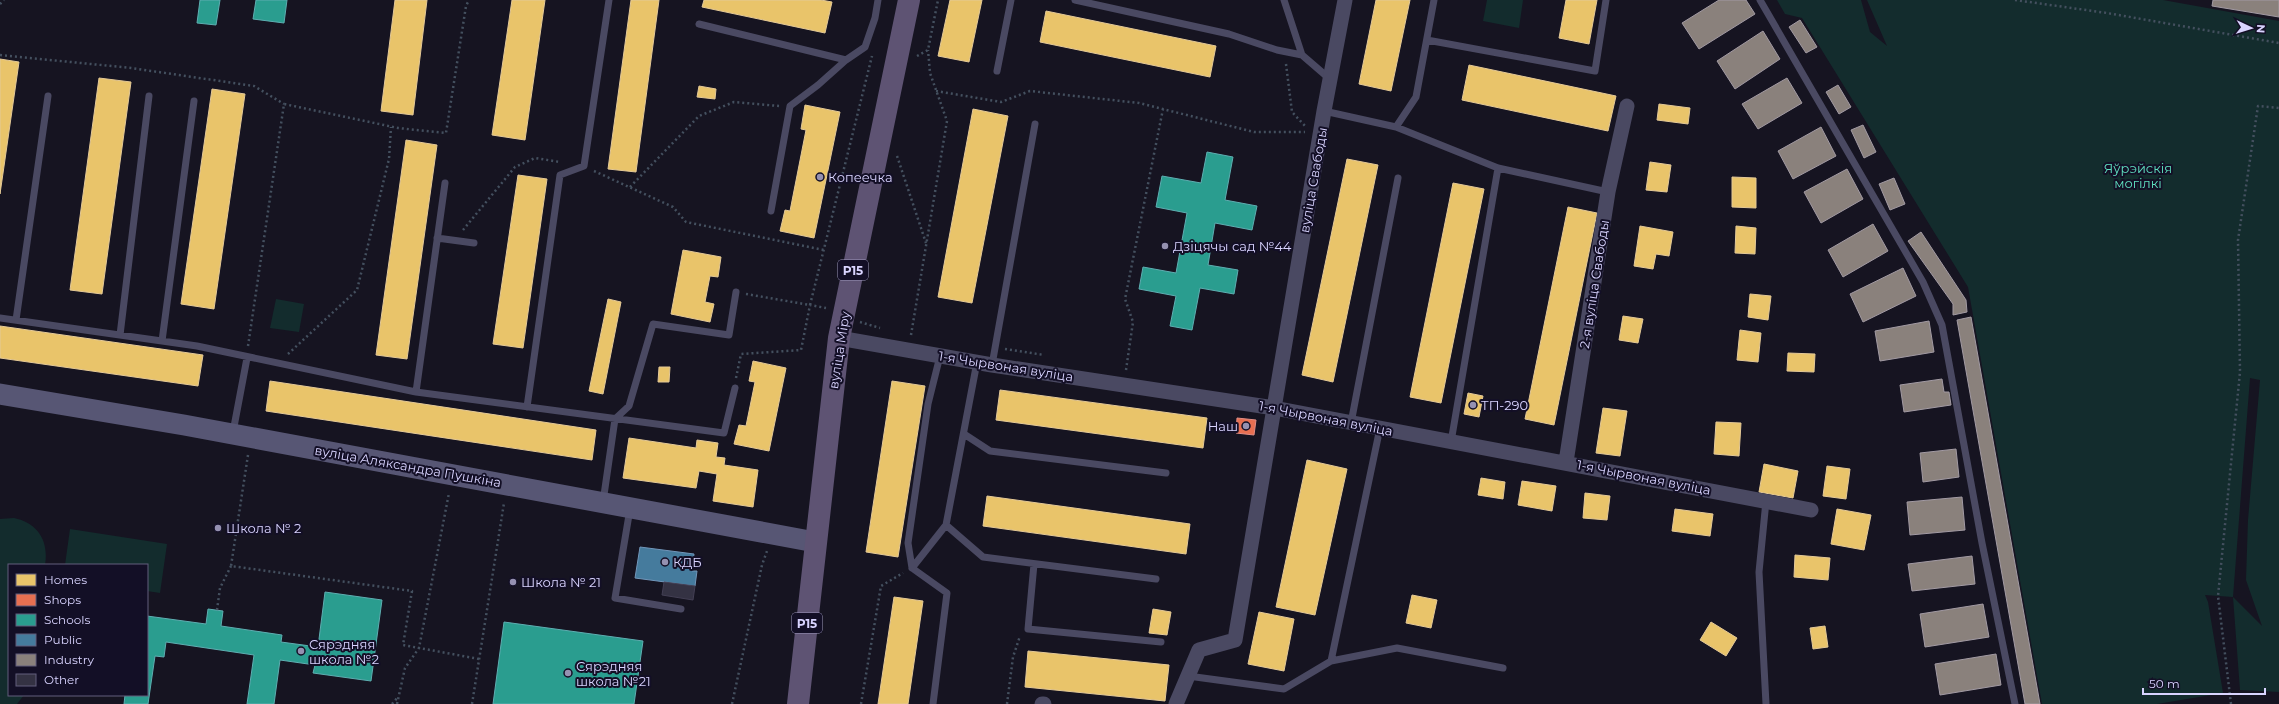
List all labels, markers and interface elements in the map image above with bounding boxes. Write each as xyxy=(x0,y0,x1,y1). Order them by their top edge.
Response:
north arrow xyxy=(2231,8,2271,48)
text: N xyxy=(2254,24,2268,34)
street label: вуліца Свабоды xyxy=(1296,126,1330,234)
park label: Яўрэйскія могілкі xyxy=(2104,160,2172,191)
place label: Копеечка xyxy=(828,169,893,185)
marker: Копеечка xyxy=(815,172,825,182)
street label: 2-я вуліца Свабоды xyxy=(1576,219,1612,349)
place label: Дзіцячы сад №44 xyxy=(1173,238,1292,254)
marker: Дзіцячы сад №44 xyxy=(1160,241,1170,251)
road number: Р15 xyxy=(838,260,868,280)
street label: вуліца Міру xyxy=(825,309,853,390)
street label: 1-я Чырвоная вуліца xyxy=(938,347,1074,385)
street label: 1-я Чырвоная вуліца xyxy=(1258,397,1394,439)
place label: ТП-290 xyxy=(1481,397,1528,413)
marker: ТП-290 xyxy=(1468,400,1478,410)
place label: Наш xyxy=(1208,418,1238,434)
marker: Наш xyxy=(1241,421,1251,431)
street label: вуліца Аляксандра Пушкіна xyxy=(314,442,502,490)
street label: 1-я Чырвоная вуліца xyxy=(1576,456,1712,498)
place label: Школа № 2 xyxy=(226,520,301,536)
marker: Школа № 2 xyxy=(213,523,223,533)
place label: КДБ xyxy=(673,554,702,570)
marker: КДБ xyxy=(660,557,670,567)
legend xyxy=(8,564,148,696)
text: Homes xyxy=(44,572,87,587)
place label: Школа № 21 xyxy=(521,574,601,590)
marker: Школа № 21 xyxy=(508,577,518,587)
text: Shops xyxy=(44,592,81,607)
text: Schools xyxy=(44,612,90,627)
road number: Р15 xyxy=(792,613,822,633)
text: Public xyxy=(44,632,82,647)
place label: Сярэдняя школа №2 xyxy=(309,636,379,667)
marker: Сярэдняя школа №2 xyxy=(296,646,306,656)
text: Industry xyxy=(44,652,94,667)
place label: Сярэдняя школа №21 xyxy=(576,658,651,689)
marker: Сярэдняя школа №21 xyxy=(563,668,573,678)
scale bar xyxy=(2143,670,2265,696)
text: Other xyxy=(44,672,79,687)
text: 50 m xyxy=(2149,676,2180,691)

